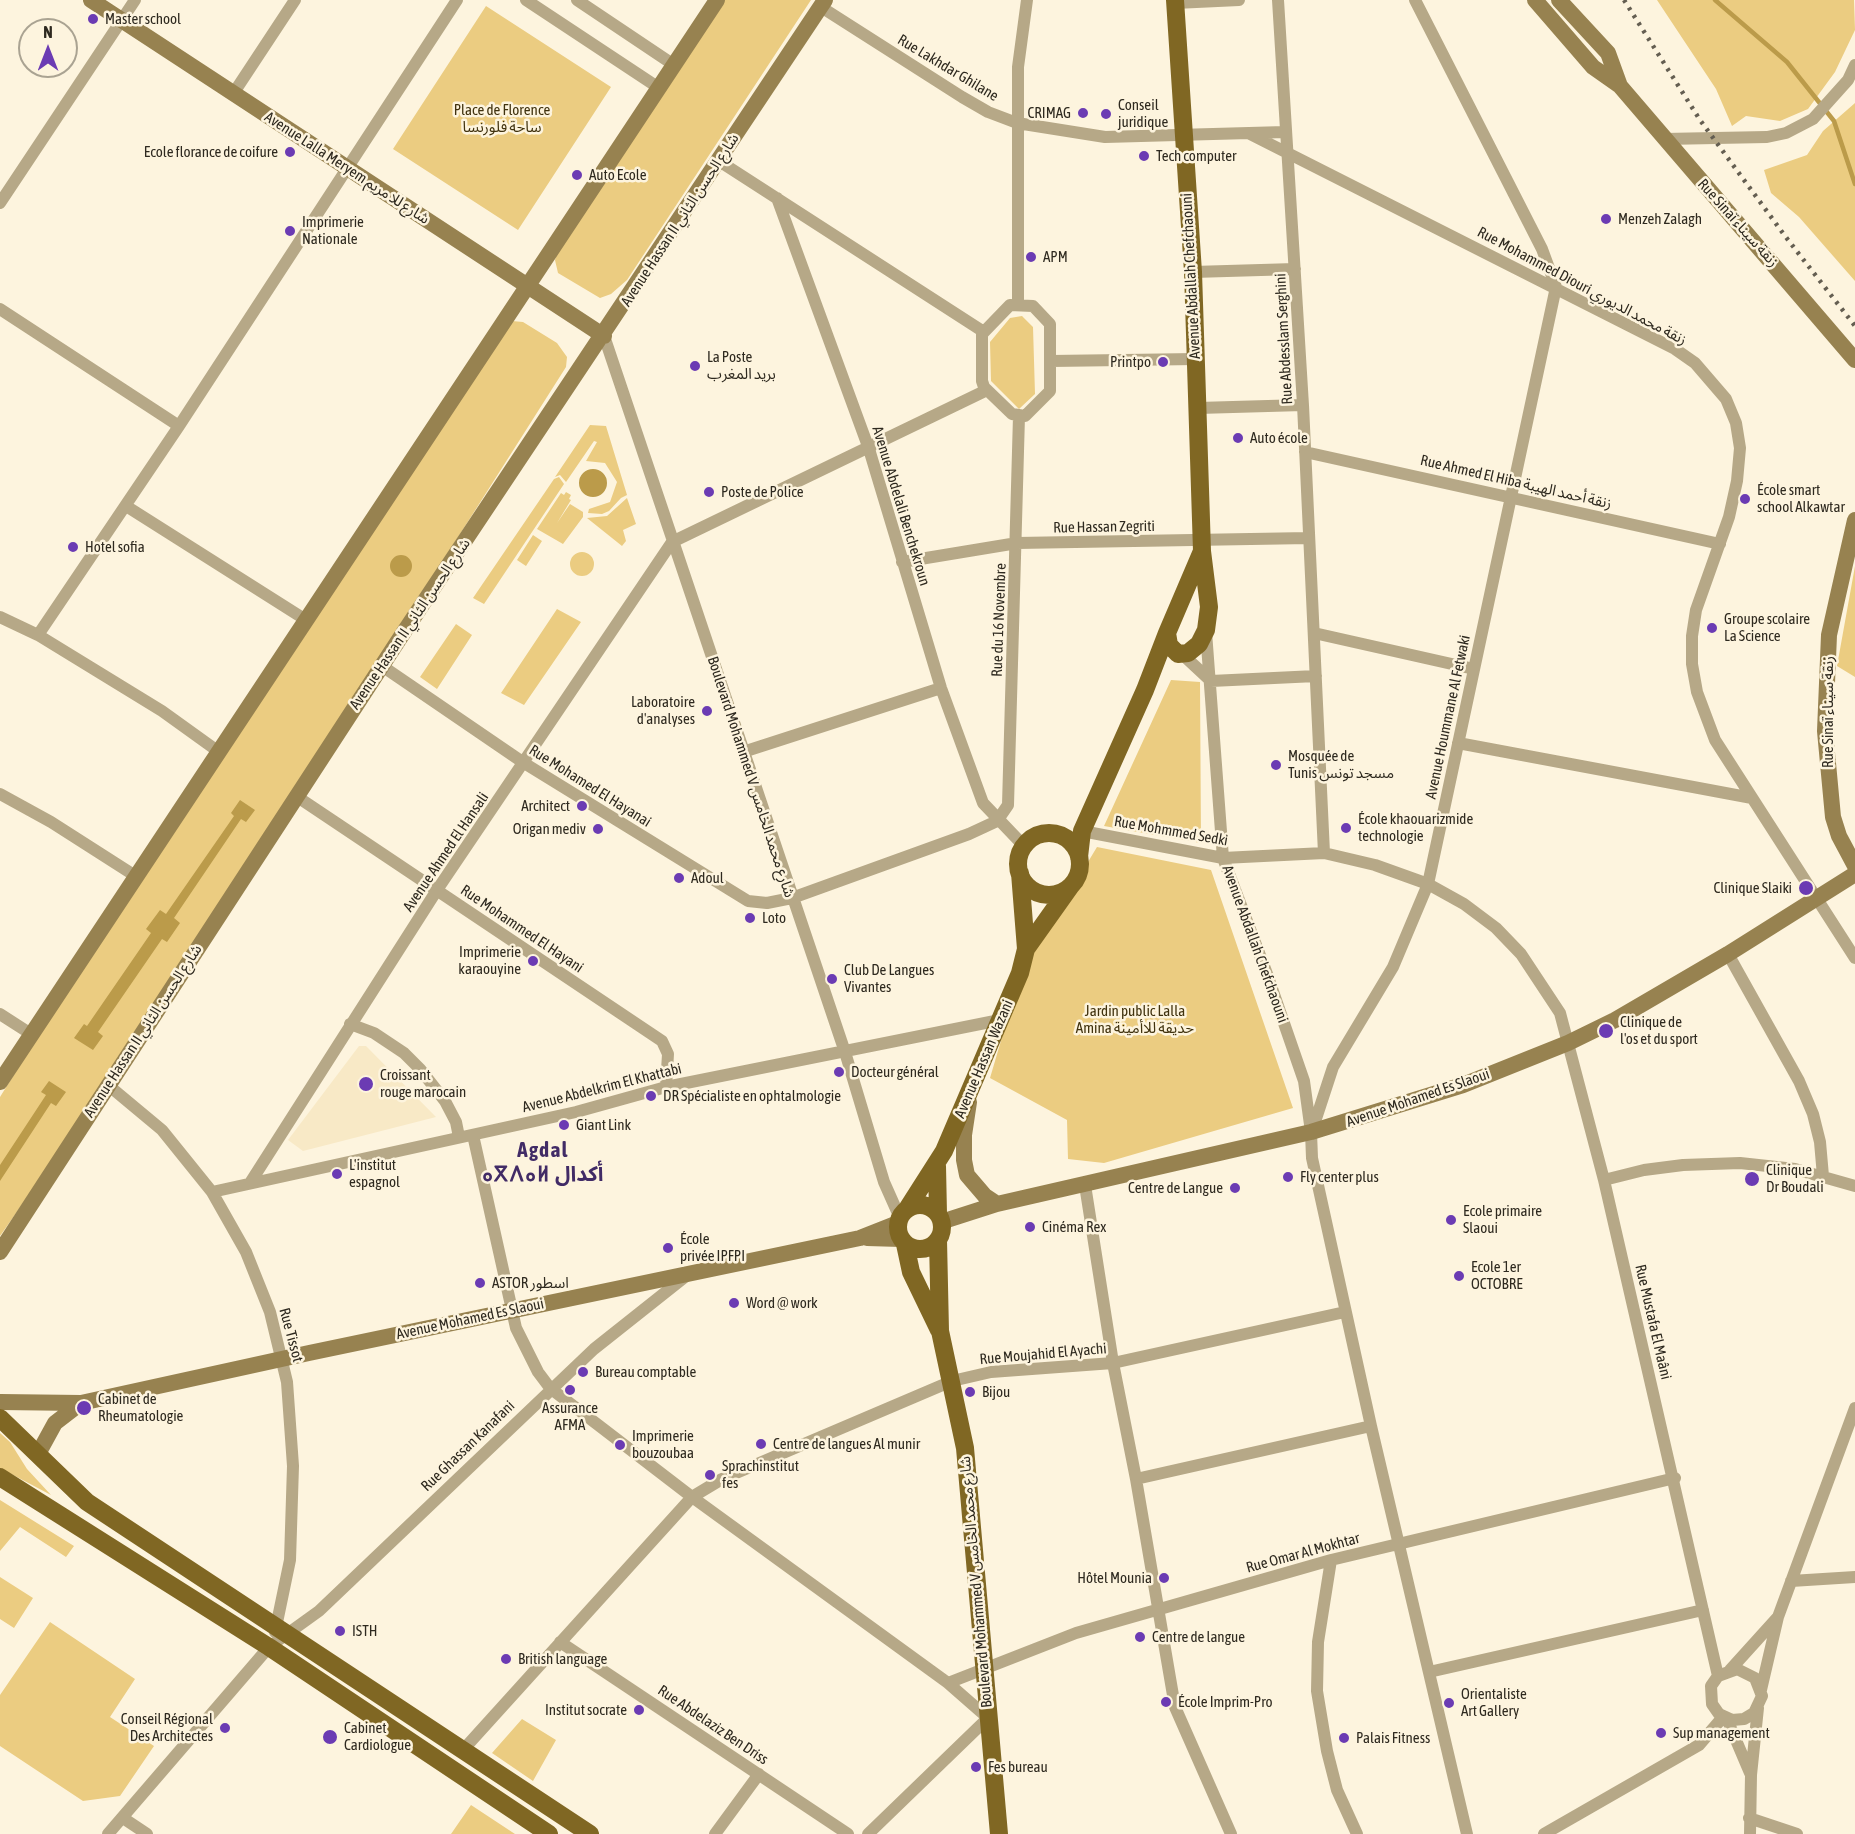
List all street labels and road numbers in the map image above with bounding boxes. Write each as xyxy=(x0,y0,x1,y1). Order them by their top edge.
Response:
street label: Rue Lakhdar Ghilane xyxy=(894,31,1002,105)
street label: Avenue Lalla Meryem شارع للا مريم xyxy=(261,108,433,228)
street label: Avenue Hassan II شارع الحسن الثاني xyxy=(617,130,743,310)
street label: Rue Sinaï زنقة سيناء xyxy=(1694,175,1782,271)
street label: Avenue Abdallah Chefchaouni xyxy=(1178,193,1204,359)
street label: Rue Mohammed Diouri زنقة محمد الديوري xyxy=(1474,223,1690,349)
street label: Rue Abdesslam Serghini xyxy=(1272,273,1296,405)
street label: Avenue Abdelali Benchekroun xyxy=(868,424,934,588)
street label: Rue Ahmed El Hiba زنقة أحمد الهيبة xyxy=(1419,451,1613,513)
street label: Rue Hassan Zegriti xyxy=(1053,517,1155,537)
street label: Avenue Hassan II شارع الحسن الثاني xyxy=(346,535,474,713)
street label: Rue du 16 Novembre xyxy=(988,563,1010,677)
street label: Avenue Hoummane Al Fetwaki xyxy=(1422,633,1474,801)
street label: Boulevard Mohammed V شارع محمد الخامس xyxy=(703,654,799,900)
street label: Rue Sinaï زنقة سيناء xyxy=(1819,656,1837,768)
street label: Rue Mohamed El Hayanai xyxy=(526,741,654,831)
street label: Avenue Ahmed El Hansali xyxy=(399,789,493,915)
street label: Rue Mohmmed Sedki xyxy=(1113,812,1229,850)
street label: Avenue Abdallah Chefchaouni xyxy=(1218,863,1292,1025)
street label: Rue Mohammed El Hayani xyxy=(457,881,587,977)
street label: Avenue Hassan II شارع الحسن الثاني xyxy=(80,941,206,1121)
street label: Avenue Hassan Wazani xyxy=(951,997,1017,1121)
street label: Avenue Abdelkrim El Khattabi xyxy=(521,1059,683,1117)
street label: Avenue Mohamed Es Slaoui xyxy=(1344,1065,1492,1131)
street label: Rue Mustafa El Maâni xyxy=(1631,1263,1675,1381)
street label: Avenue Mohamed Es Slaoui xyxy=(395,1295,545,1343)
street label: Rue Tissot xyxy=(275,1306,307,1364)
street label: Rue Moujahid El Ayachi xyxy=(979,1339,1107,1369)
street label: Rue Ghassan Kanafani xyxy=(418,1397,518,1495)
street label: Boulevard Mohammed V شارع محمد الخامس xyxy=(956,1455,996,1709)
street label: Rue Omar Al Mokhtar xyxy=(1244,1529,1362,1577)
street label: Rue Abdelaziz Ben Driss xyxy=(654,1681,772,1769)

